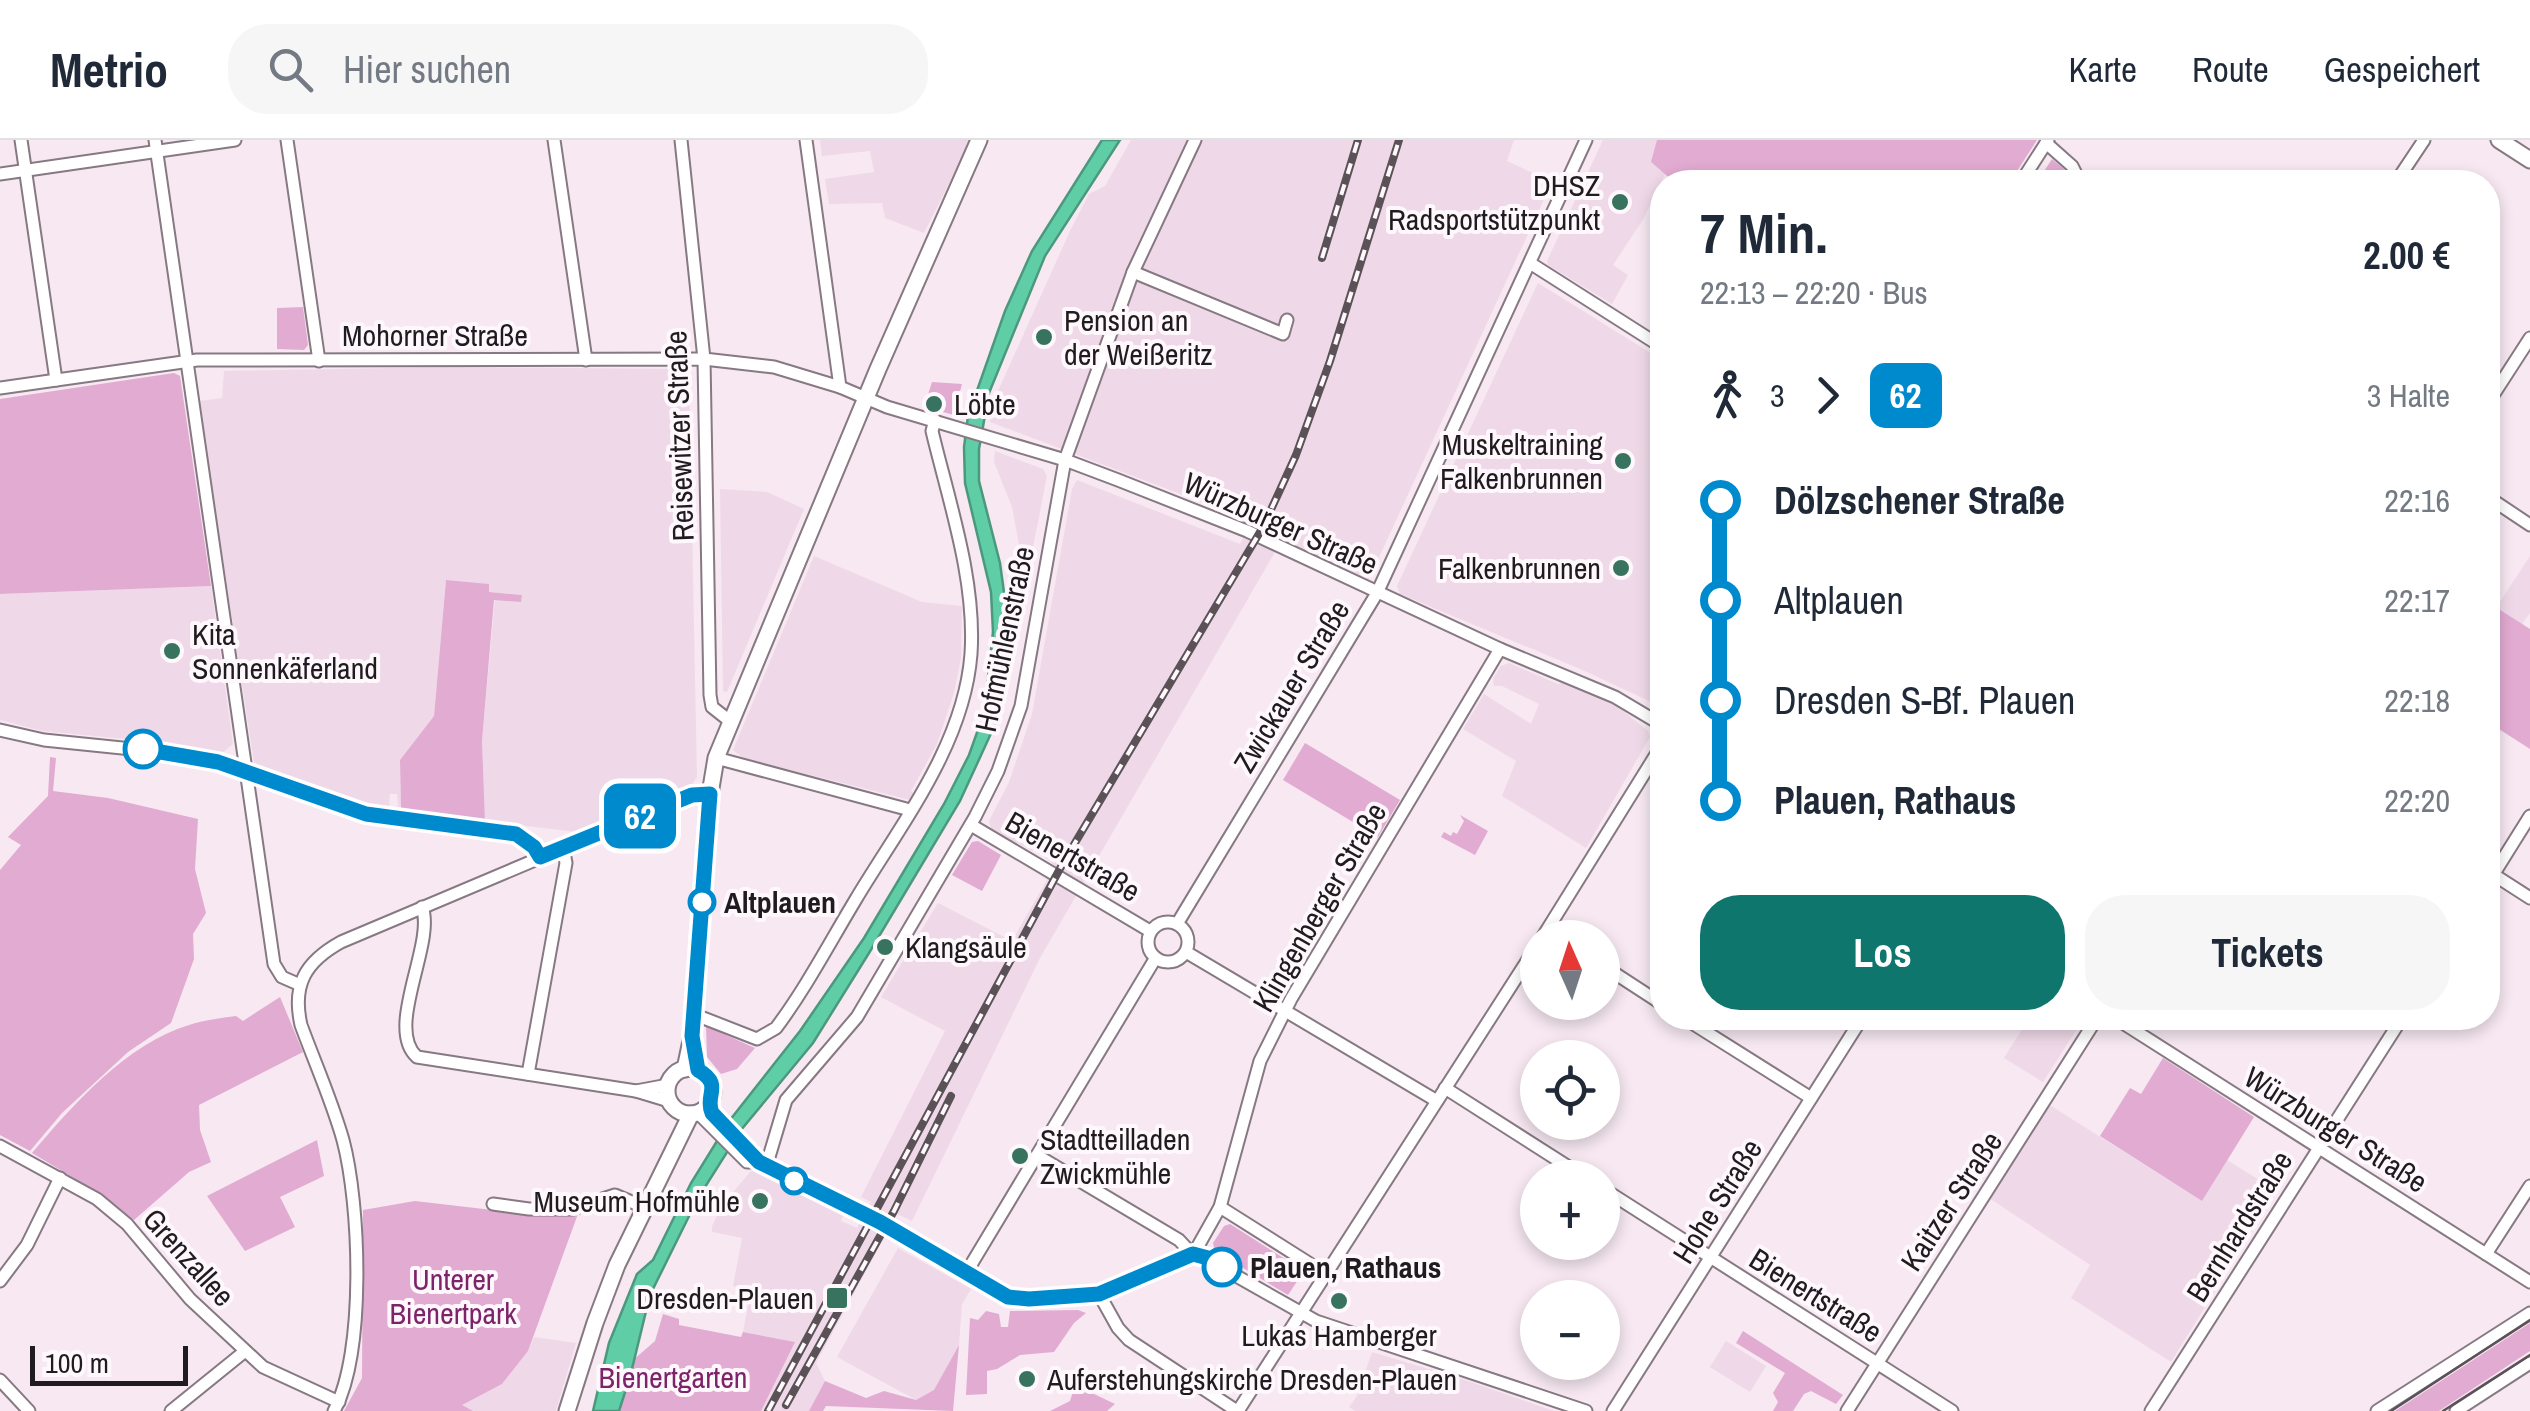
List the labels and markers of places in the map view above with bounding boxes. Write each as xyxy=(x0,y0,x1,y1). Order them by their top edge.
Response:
place label: DHSZ Radsportstützpunkt xyxy=(1388,165,1600,239)
marker: DHSZ Radsportstützpunkt xyxy=(1609,191,1631,213)
place label: Pension an der Weißeritz xyxy=(1064,300,1213,374)
marker: Pension an der Weißeritz xyxy=(1033,326,1055,348)
place label: Löbte xyxy=(954,384,1016,424)
marker: Löbte xyxy=(923,393,945,415)
place label: Muskeltraining Falkenbrunnen xyxy=(1440,424,1603,498)
marker: Muskeltraining Falkenbrunnen xyxy=(1612,450,1634,472)
place label: Falkenbrunnen xyxy=(1438,548,1601,588)
marker: Falkenbrunnen xyxy=(1610,557,1632,579)
place label: Kita Sonnenkäferland xyxy=(192,614,378,688)
marker: Kita Sonnenkäferland xyxy=(161,640,183,662)
unlabelled marker xyxy=(124,730,162,768)
place label: Altplauen xyxy=(724,882,836,922)
marker: Altplauen xyxy=(689,889,715,915)
place label: Klangsäule xyxy=(905,927,1027,967)
marker: Klangsäule xyxy=(874,936,896,958)
place label: Stadtteilladen Zwickmühle xyxy=(1040,1119,1190,1193)
marker: Stadtteilladen Zwickmühle xyxy=(1009,1145,1031,1167)
unlabelled marker xyxy=(781,1168,807,1194)
place label: Museum Hofmühle xyxy=(534,1181,740,1221)
marker: Museum Hofmühle xyxy=(749,1190,771,1212)
place label: Plauen, Rathaus xyxy=(1250,1247,1441,1287)
marker: Plauen, Rathaus xyxy=(1203,1248,1241,1286)
place label: Dresden-Plauen xyxy=(636,1278,814,1318)
marker: Dresden-Plauen xyxy=(824,1285,850,1311)
marker: Lukas Hamberger xyxy=(1328,1290,1350,1312)
place label: Lukas Hamberger xyxy=(1241,1315,1438,1355)
place label: Auferstehungskirche Dresden-Plauen xyxy=(1046,1359,1457,1399)
marker: Auferstehungskirche Dresden-Plauen xyxy=(1016,1368,1038,1390)

